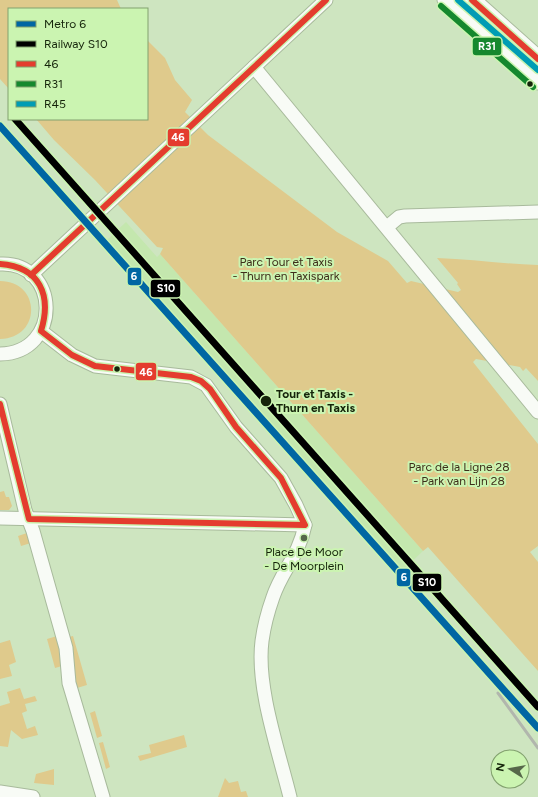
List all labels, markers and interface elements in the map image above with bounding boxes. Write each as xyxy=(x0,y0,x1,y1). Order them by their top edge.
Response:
legend xyxy=(8,8,148,120)
text: Metro 6 xyxy=(44,17,86,31)
text: Railway S10 xyxy=(44,37,108,51)
line badge: R31 xyxy=(472,37,502,56)
text: R31 xyxy=(478,40,496,53)
text: 46 xyxy=(44,57,58,71)
text: R31 xyxy=(44,77,63,91)
unlabelled marker xyxy=(525,79,535,89)
text: R45 xyxy=(44,97,66,111)
line badge: 46 xyxy=(167,128,190,147)
text: 46 xyxy=(171,131,185,144)
park label: Parc Tour et Taxis - Thurn en Taxispark xyxy=(232,255,340,283)
line badge: 6 xyxy=(127,267,142,286)
text: 6 xyxy=(131,270,138,283)
line badge: S10 xyxy=(150,279,181,298)
text: S10 xyxy=(157,282,175,295)
line badge: 46 xyxy=(135,362,157,381)
unlabelled marker xyxy=(112,364,122,374)
text: 46 xyxy=(139,366,153,379)
place label: Tour et Taxis - Thurn en Taxis xyxy=(276,387,355,415)
marker: Tour et Taxis - Thurn en Taxis xyxy=(259,394,273,408)
park label: Parc de la Ligne 28 - Park van Lijn 28 xyxy=(408,460,510,488)
marker: Place De Moor - De Moorplein xyxy=(299,533,309,543)
place label: Place De Moor - De Moorplein xyxy=(264,545,344,573)
line badge: 6 xyxy=(396,568,411,587)
text: 6 xyxy=(401,571,408,584)
line badge: S10 xyxy=(412,573,442,592)
text: S10 xyxy=(418,576,436,589)
north arrow xyxy=(490,749,530,789)
text: N xyxy=(493,762,508,773)

